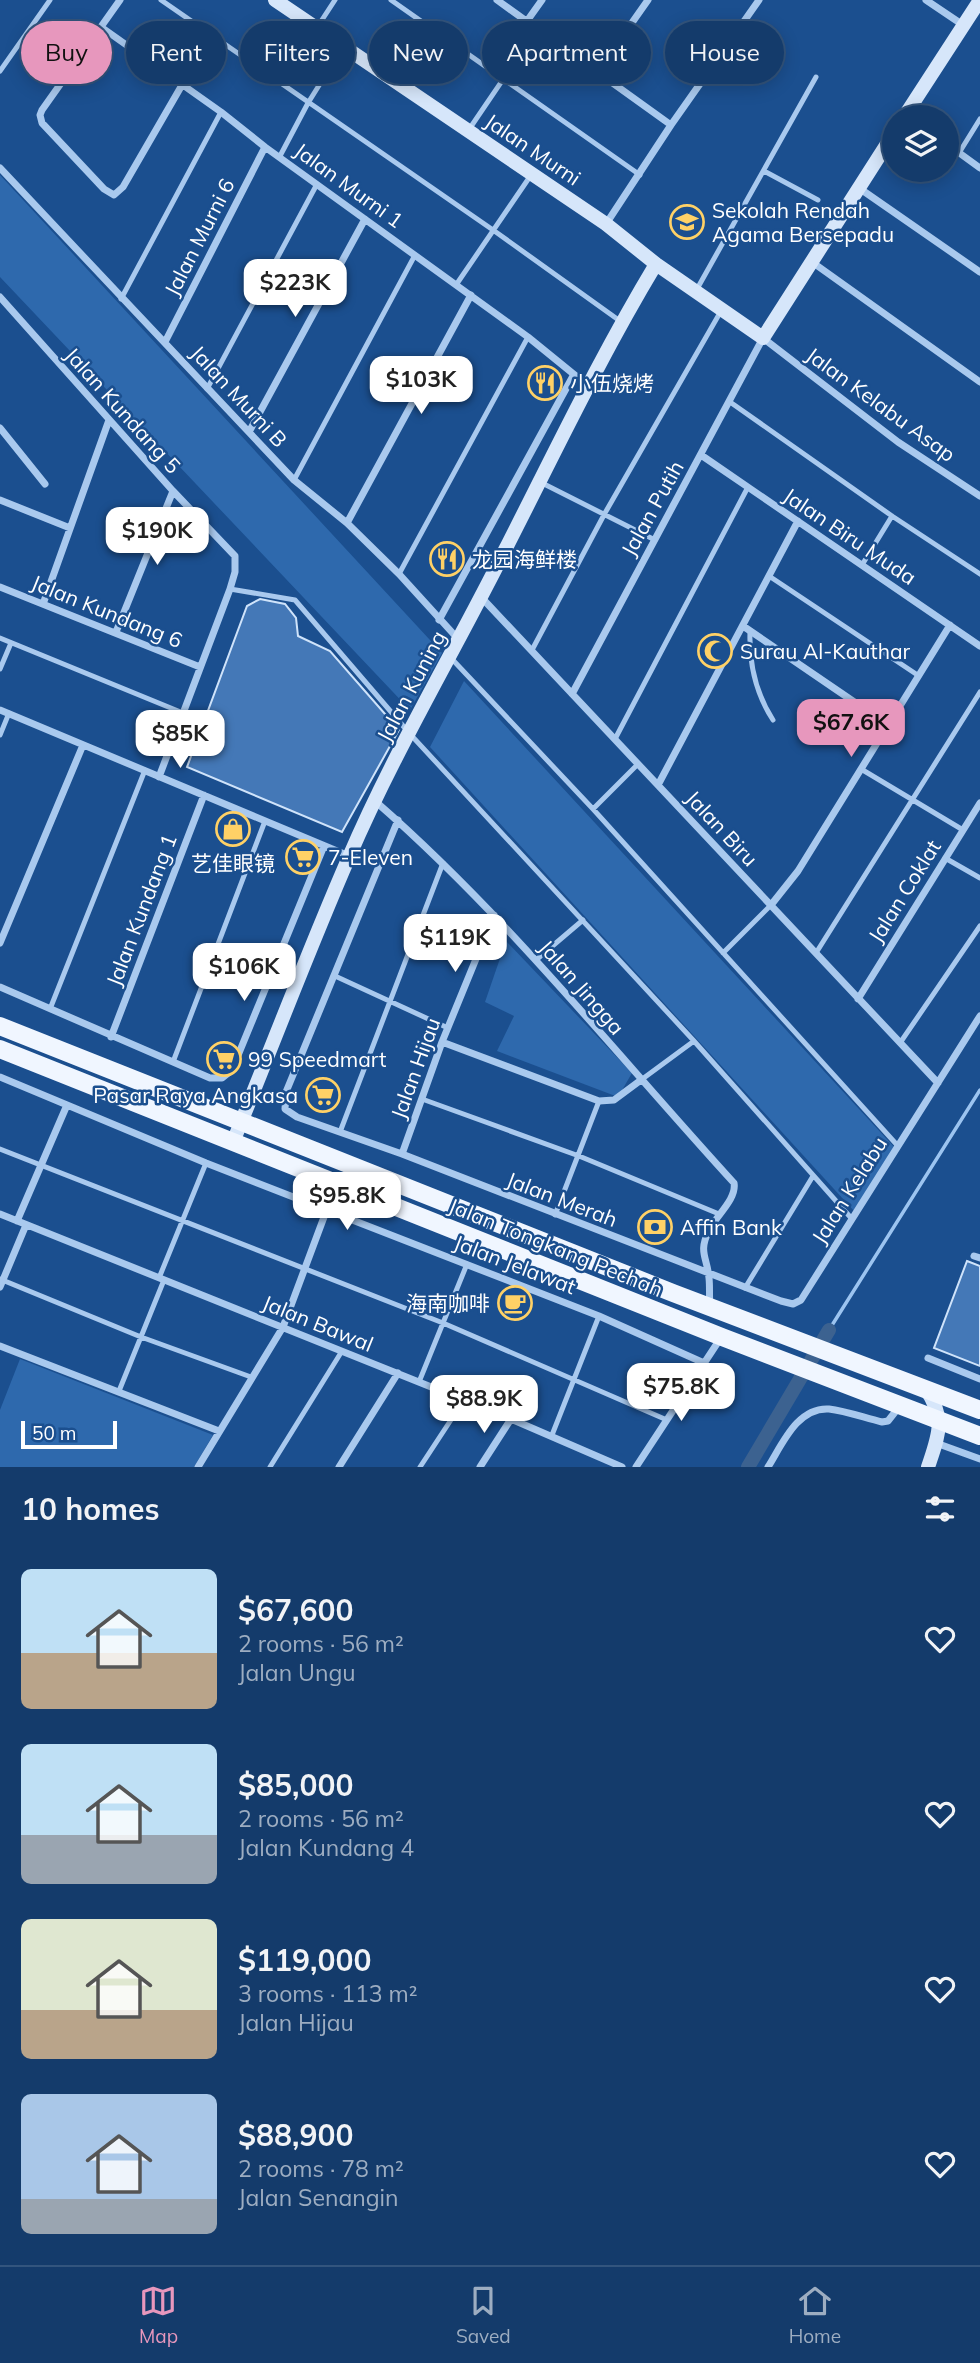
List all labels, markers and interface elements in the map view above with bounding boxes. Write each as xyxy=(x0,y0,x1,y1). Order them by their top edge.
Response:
chip: Buy xyxy=(21,21,112,84)
chip: Rent xyxy=(126,21,226,84)
chip: Filters xyxy=(240,21,355,84)
chip: New xyxy=(369,21,468,84)
chip: Apartment xyxy=(482,21,651,84)
chip: House xyxy=(665,21,784,84)
map controls xyxy=(882,105,959,182)
button: layers xyxy=(882,105,959,182)
street label: Jalan Murni xyxy=(480,107,586,191)
street label: Jalan Murni 1 xyxy=(290,137,408,233)
street label: Jalan Murni 6 xyxy=(158,174,240,300)
place label: Sekolah Rendah Agama Bersepadu xyxy=(712,197,894,247)
school or university icon: Sekolah Rendah Agama Bersepadu xyxy=(668,203,706,241)
pin: $223K xyxy=(246,260,344,319)
text: $223K xyxy=(260,267,330,296)
street label: Jalan Murni B xyxy=(185,340,293,452)
street label: Jalan Kelabu Asap xyxy=(801,341,961,467)
street label: Jalan Kundang 5 xyxy=(60,342,186,478)
pin: $103K xyxy=(372,356,470,416)
text: $103K xyxy=(386,364,456,393)
restaurant icon: 小伍烧烤 xyxy=(526,364,564,402)
place label: 小伍烧烤 xyxy=(570,370,654,396)
street label: Jalan Putih xyxy=(615,456,689,560)
street label: Jalan Biru Muda xyxy=(779,482,921,590)
pin: $190K xyxy=(108,508,206,567)
text: $190K xyxy=(122,515,192,544)
restaurant icon: 龙园海鲜楼 xyxy=(428,540,466,578)
place label: 龙园海鲜楼 xyxy=(472,546,577,572)
street label: Jalan Kundang 6 xyxy=(28,569,186,653)
street label: Jalan Kuning xyxy=(371,626,451,746)
mosque icon: Surau Al-Kauthar xyxy=(696,632,734,670)
place label: Surau Al-Kauthar xyxy=(740,638,911,664)
pin: $67.6K xyxy=(794,700,908,759)
text: $67.6K xyxy=(813,707,889,736)
pin: $85K xyxy=(139,710,221,770)
text: $85K xyxy=(152,718,208,747)
street label: Jalan Biru xyxy=(680,785,764,871)
shop icon: 艺佳眼镜 xyxy=(214,810,252,848)
street label: Jalan Kundang 1 xyxy=(100,830,182,990)
street label: Jalan Coklat xyxy=(862,835,946,947)
supermarket icon: 7-Eleven xyxy=(284,838,322,876)
place label: 7-Eleven xyxy=(328,844,413,870)
place label: 艺佳眼镜 xyxy=(191,850,275,876)
pin: $119K xyxy=(406,914,504,974)
text: $119K xyxy=(420,922,490,951)
street label: Jalan Jingga xyxy=(534,934,630,1040)
pin: $106K xyxy=(195,944,293,1003)
text: $106K xyxy=(209,951,279,980)
street label: Jalan Hijau xyxy=(385,1014,445,1122)
supermarket icon: 99 Speedmart xyxy=(205,1040,243,1078)
place label: 99 Speedmart xyxy=(248,1046,386,1072)
supermarket icon: Pasar Raya Angkasa xyxy=(304,1076,342,1114)
place label: Pasar Raya Angkasa xyxy=(93,1082,298,1108)
street label: Jalan Kelabu xyxy=(806,1131,892,1249)
street label: Jalan Merah xyxy=(503,1166,621,1232)
pin: $95.8K xyxy=(290,1172,404,1232)
text: $95.8K xyxy=(309,1180,385,1209)
street label: Jalan Tongkang Pechah xyxy=(445,1192,667,1302)
bank icon: Affin Bank xyxy=(636,1208,674,1246)
place label: Affin Bank xyxy=(680,1214,782,1240)
street label: Jalan Jelawat xyxy=(450,1229,580,1299)
cafe icon: 海南咖啡 xyxy=(496,1284,534,1322)
street label: Jalan Bawal xyxy=(259,1289,377,1357)
place label: 海南咖啡 xyxy=(406,1290,490,1316)
pin: $75.8K xyxy=(624,1364,738,1423)
text: $75.8K xyxy=(643,1371,719,1400)
pin: $88.9K xyxy=(427,1376,541,1435)
text: $88.9K xyxy=(446,1383,522,1412)
scale bar xyxy=(21,1418,117,1450)
text: 50 m xyxy=(32,1421,76,1445)
text: 10 homes xyxy=(21,1490,160,1528)
icon: filters xyxy=(921,1490,959,1528)
text: $67,600 xyxy=(238,1591,353,1629)
icon: home xyxy=(77,1597,161,1681)
icon: heart xyxy=(921,1620,959,1658)
text: 2 rooms · 56 m² xyxy=(238,1629,404,1658)
text: Jalan Ungu xyxy=(238,1658,356,1687)
text: $85,000 xyxy=(238,1766,353,1804)
icon: home xyxy=(77,1772,161,1856)
icon: heart xyxy=(921,1795,959,1833)
text: 2 rooms · 56 m² xyxy=(238,1804,404,1833)
text: Jalan Kundang 4 xyxy=(238,1833,414,1862)
text: $119,000 xyxy=(238,1941,371,1979)
icon: home xyxy=(77,1947,161,2031)
icon: heart xyxy=(921,1970,959,2008)
text: 3 rooms · 113 m² xyxy=(238,1979,418,2008)
text: Jalan Hijau xyxy=(238,2008,354,2037)
text: $88,900 xyxy=(238,2116,353,2154)
icon: home xyxy=(77,2122,161,2206)
icon: heart xyxy=(921,2145,959,2183)
text: 2 rooms · 78 m² xyxy=(238,2154,404,2183)
text: Jalan Senangin xyxy=(238,2183,399,2212)
tab: Map xyxy=(139,2282,178,2348)
tab: Saved xyxy=(456,2282,511,2348)
tab: Home xyxy=(789,2282,841,2348)

